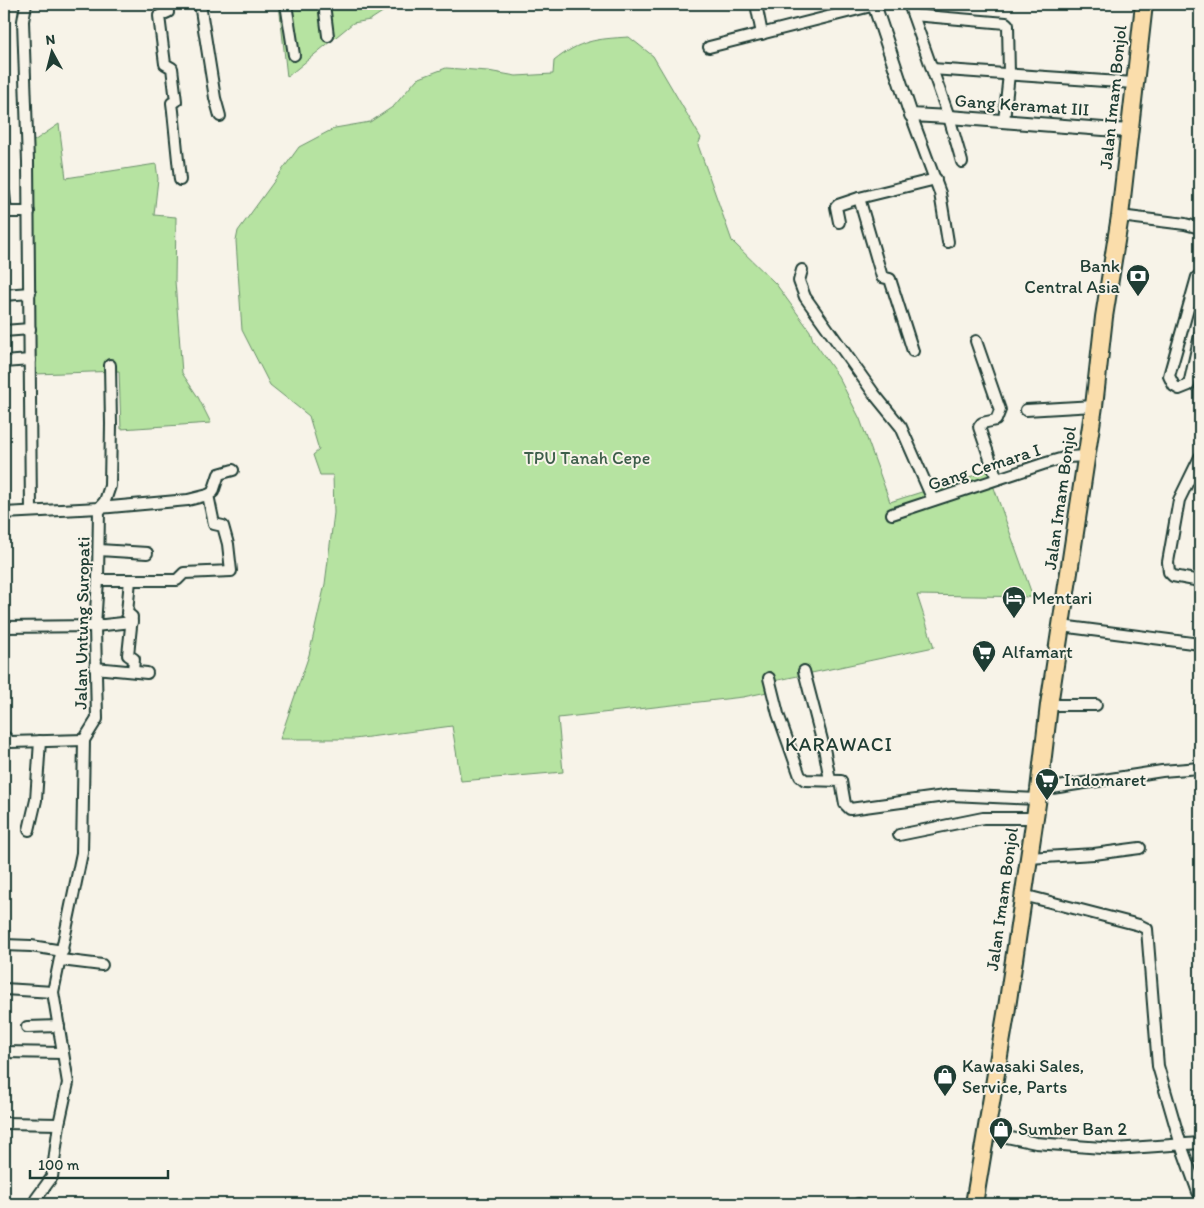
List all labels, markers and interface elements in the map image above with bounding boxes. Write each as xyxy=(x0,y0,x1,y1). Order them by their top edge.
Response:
street label: Jalan Imam Bonjol xyxy=(1094,24,1132,170)
north arrow xyxy=(28,28,78,78)
text: N xyxy=(45,31,56,49)
street label: Gang Keramat III xyxy=(954,89,1090,121)
place label: Bank Central Asia xyxy=(1024,255,1121,298)
bank icon: Bank Central Asia xyxy=(1125,263,1151,297)
street label: Jalan Imam Bonjol xyxy=(1039,425,1081,571)
street label: Gang Cemara I xyxy=(925,438,1043,496)
park label: TPU Tanah Cepe xyxy=(524,447,650,469)
street label: Jalan Untung Suropati xyxy=(69,536,95,710)
hotel icon: Mentari xyxy=(1001,585,1027,619)
place label: Mentari xyxy=(1032,587,1092,609)
supermarket icon: Alfamart xyxy=(971,639,997,673)
place label: Alfamart xyxy=(1002,641,1073,663)
district label: KARAWACI xyxy=(785,732,893,756)
supermarket icon: Indomaret xyxy=(1034,767,1060,801)
place label: Indomaret xyxy=(1064,769,1147,791)
street label: Jalan Imam Bonjol xyxy=(981,826,1023,972)
place label: Kawasaki Sales, Service, Parts xyxy=(962,1055,1084,1098)
shop icon: Kawasaki Sales, Service, Parts xyxy=(932,1063,958,1097)
shop icon: Sumber Ban 2 xyxy=(988,1116,1014,1150)
place label: Sumber Ban 2 xyxy=(1018,1118,1128,1140)
scale bar xyxy=(30,1148,168,1180)
text: 100 m xyxy=(38,1156,80,1174)

